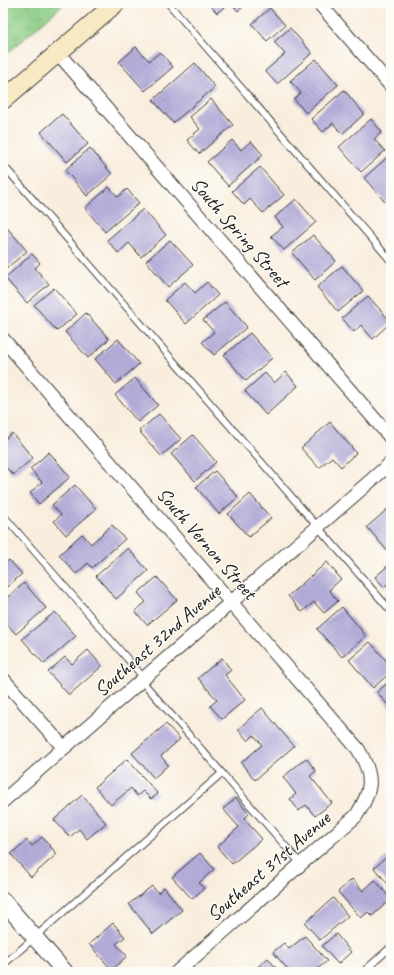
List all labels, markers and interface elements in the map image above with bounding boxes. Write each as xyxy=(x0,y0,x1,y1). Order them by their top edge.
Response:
street label: South Spring Street xyxy=(185,172,296,295)
street label: South Vernon Street xyxy=(151,482,264,606)
street label: Southeast 32nd Avenue xyxy=(89,578,227,702)
street label: Southeast 31st Avenue xyxy=(201,805,336,927)

